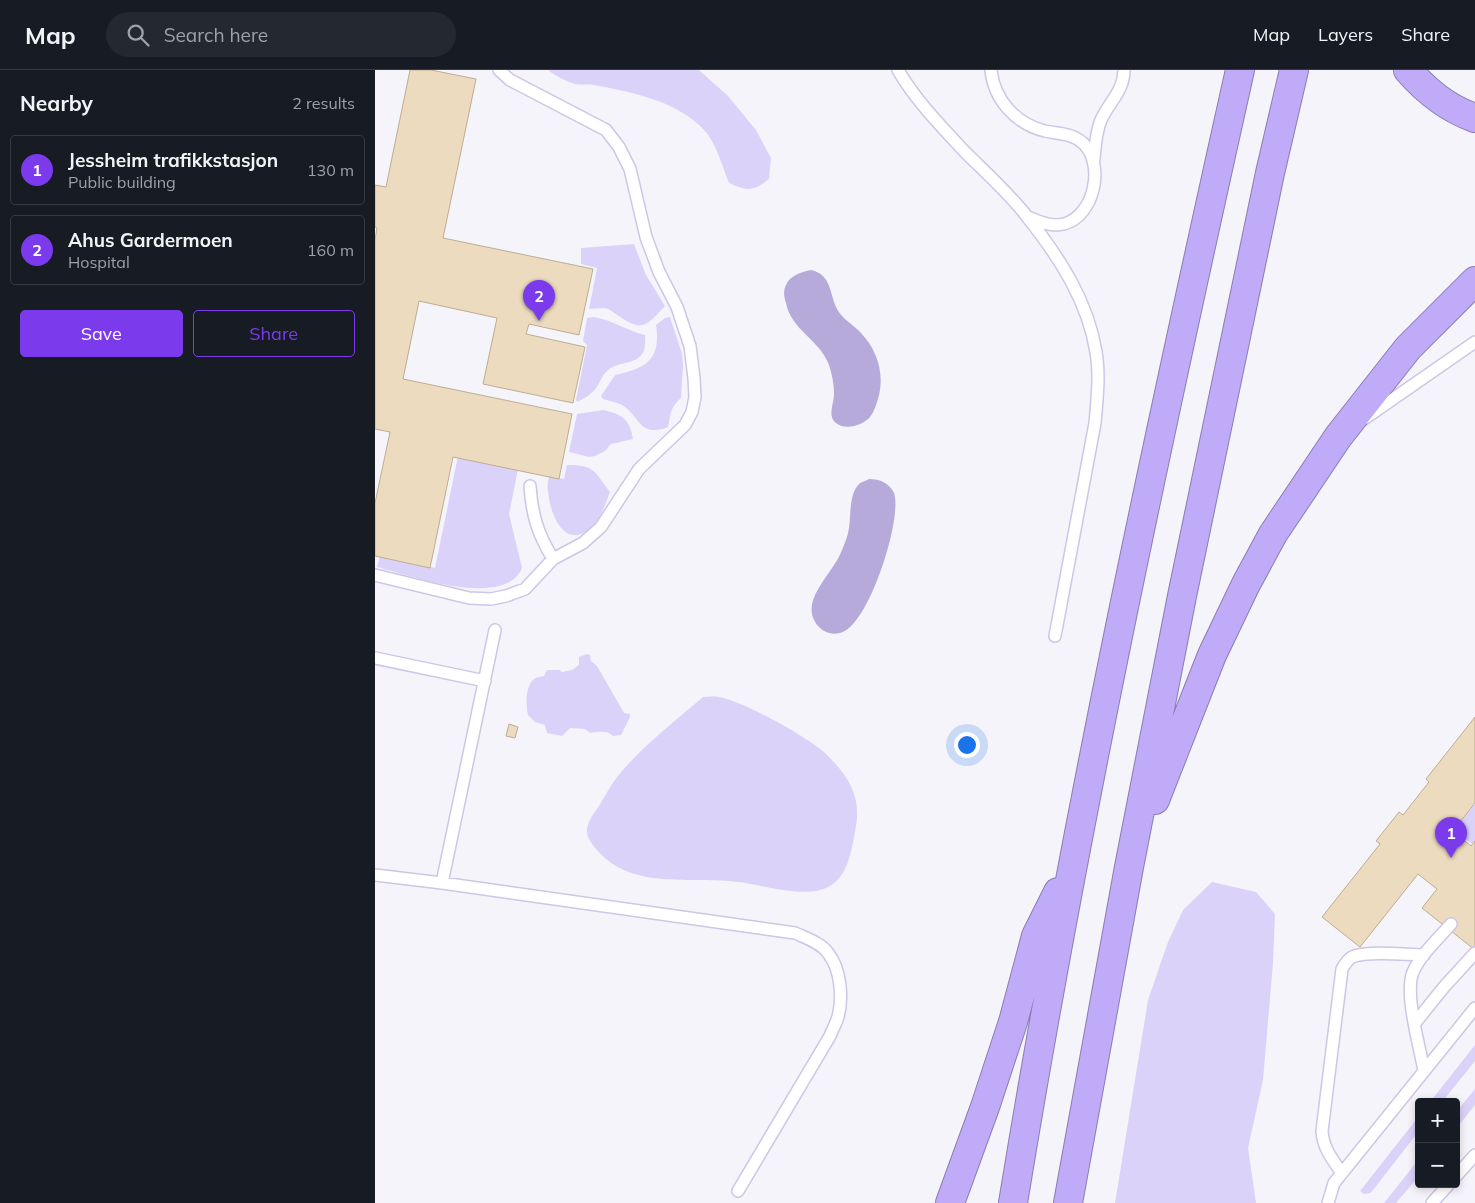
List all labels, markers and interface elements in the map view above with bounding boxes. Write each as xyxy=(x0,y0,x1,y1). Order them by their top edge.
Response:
search box xyxy=(106,12,456,57)
text: Map xyxy=(25,20,76,50)
icon: search xyxy=(124,21,152,49)
text: Search here xyxy=(164,23,268,47)
text: Map xyxy=(1253,23,1290,46)
text: Layers xyxy=(1318,23,1373,46)
text: Share xyxy=(1401,23,1450,46)
text: Nearby xyxy=(20,90,93,116)
text: 2 results xyxy=(292,93,355,113)
text: Jessheim trafikkstasjon xyxy=(68,148,278,172)
text: 1 xyxy=(32,160,42,180)
text: 130 m xyxy=(307,160,354,180)
text: Public building xyxy=(68,172,176,192)
text: Ahus Gardermoen xyxy=(68,228,233,252)
text: 2 xyxy=(32,240,42,260)
text: 160 m xyxy=(307,240,354,260)
text: Hospital xyxy=(68,252,130,272)
pin: 2 xyxy=(523,280,555,321)
button: Save xyxy=(20,310,183,357)
button: Share xyxy=(193,310,355,357)
your location xyxy=(954,732,980,758)
pin: 1 xyxy=(1435,817,1467,858)
map controls xyxy=(1415,1098,1460,1188)
button: + xyxy=(1415,1098,1460,1143)
button: − xyxy=(1415,1143,1460,1188)

